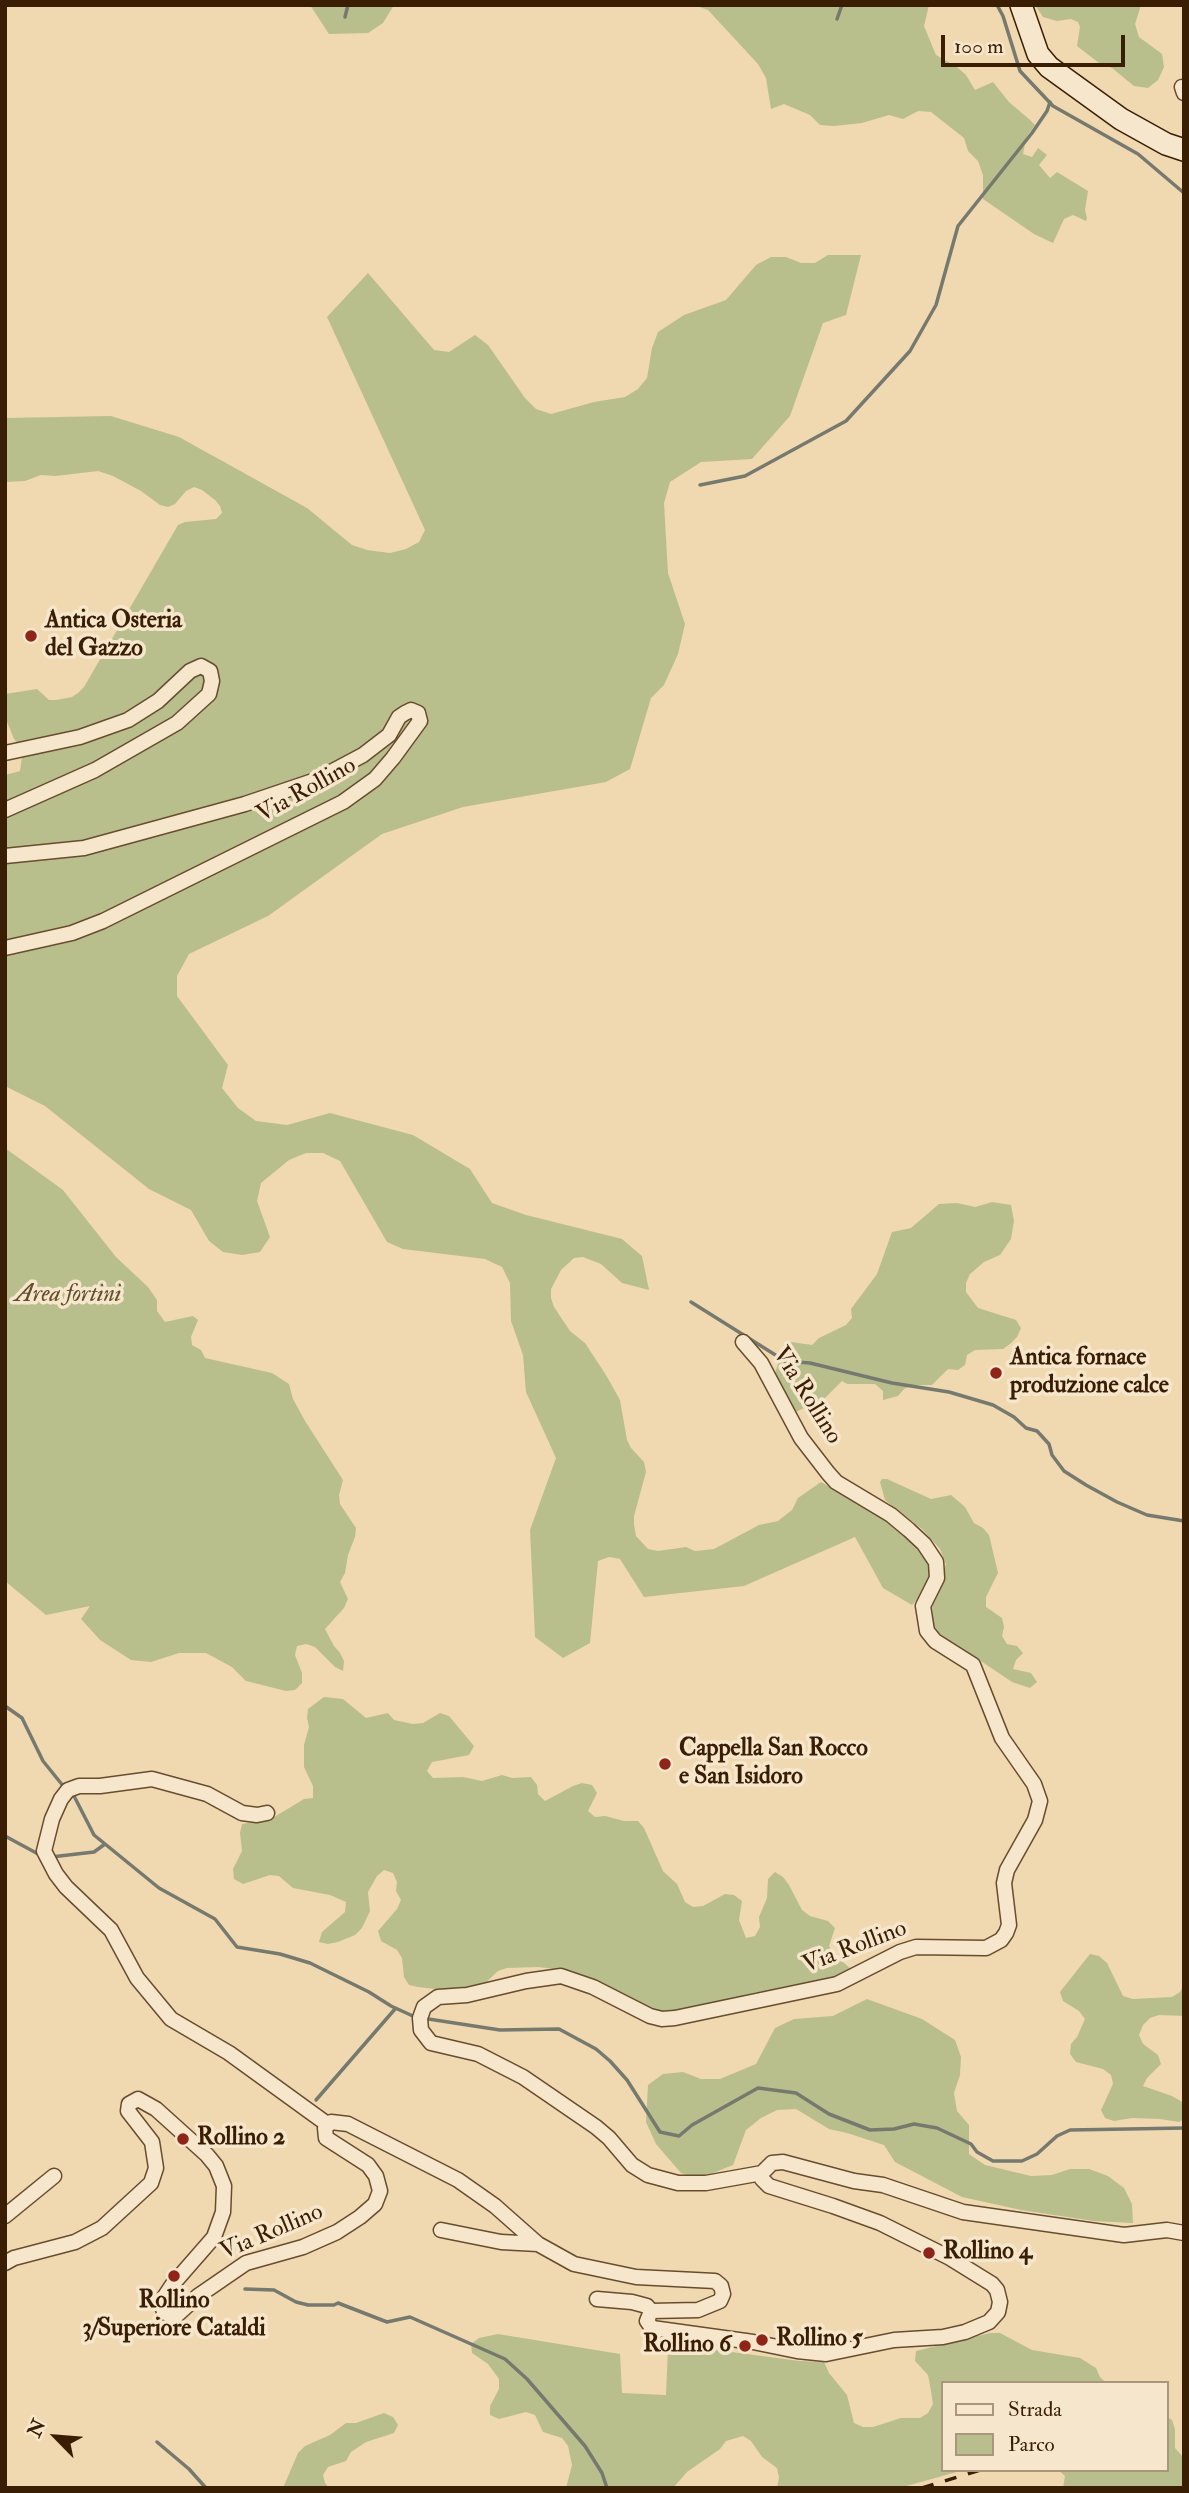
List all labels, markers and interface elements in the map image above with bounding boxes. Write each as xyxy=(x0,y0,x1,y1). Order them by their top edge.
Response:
scale bar xyxy=(944,21,1128,65)
text: 100 m xyxy=(954,33,1004,60)
place label: Antica Osteria del Gazzo xyxy=(45,608,182,664)
marker: Antica Osteria del Gazzo xyxy=(23,628,39,644)
street label: Via Rollino xyxy=(252,752,362,830)
park label: Area fortini xyxy=(15,1282,121,1310)
street label: Via Rollino xyxy=(765,1342,847,1450)
place label: Antica fornace produzione calce xyxy=(1010,1345,1169,1401)
marker: Antica fornace produzione calce xyxy=(988,1365,1004,1381)
place label: Cappella San Rocco e San Isidoro xyxy=(679,1736,868,1792)
marker: Cappella San Rocco e San Isidoro xyxy=(657,1756,673,1772)
street label: Via Rollino xyxy=(799,1915,911,1981)
place label: Rollino 2 xyxy=(197,2125,285,2153)
marker: Rollino 2 xyxy=(175,2131,191,2147)
street label: Via Rollino xyxy=(216,2198,328,2268)
place label: Rollino 4 xyxy=(943,2239,1032,2267)
marker: Rollino 4 xyxy=(921,2245,937,2261)
marker: Rollino 3/Superiore Cataldi xyxy=(166,2268,182,2284)
place label: Rollino 3/Superiore Cataldi xyxy=(82,2288,266,2344)
place label: Rollino 5 xyxy=(776,2326,863,2354)
place label: Rollino 6 xyxy=(643,2332,731,2360)
marker: Rollino 5 xyxy=(754,2332,770,2348)
marker: Rollino 6 xyxy=(737,2338,753,2354)
legend xyxy=(940,2381,1168,2472)
text: Strada xyxy=(1008,2396,1062,2423)
north arrow xyxy=(21,2402,91,2472)
text: N xyxy=(22,2415,51,2441)
text: Parco xyxy=(1008,2431,1055,2458)

